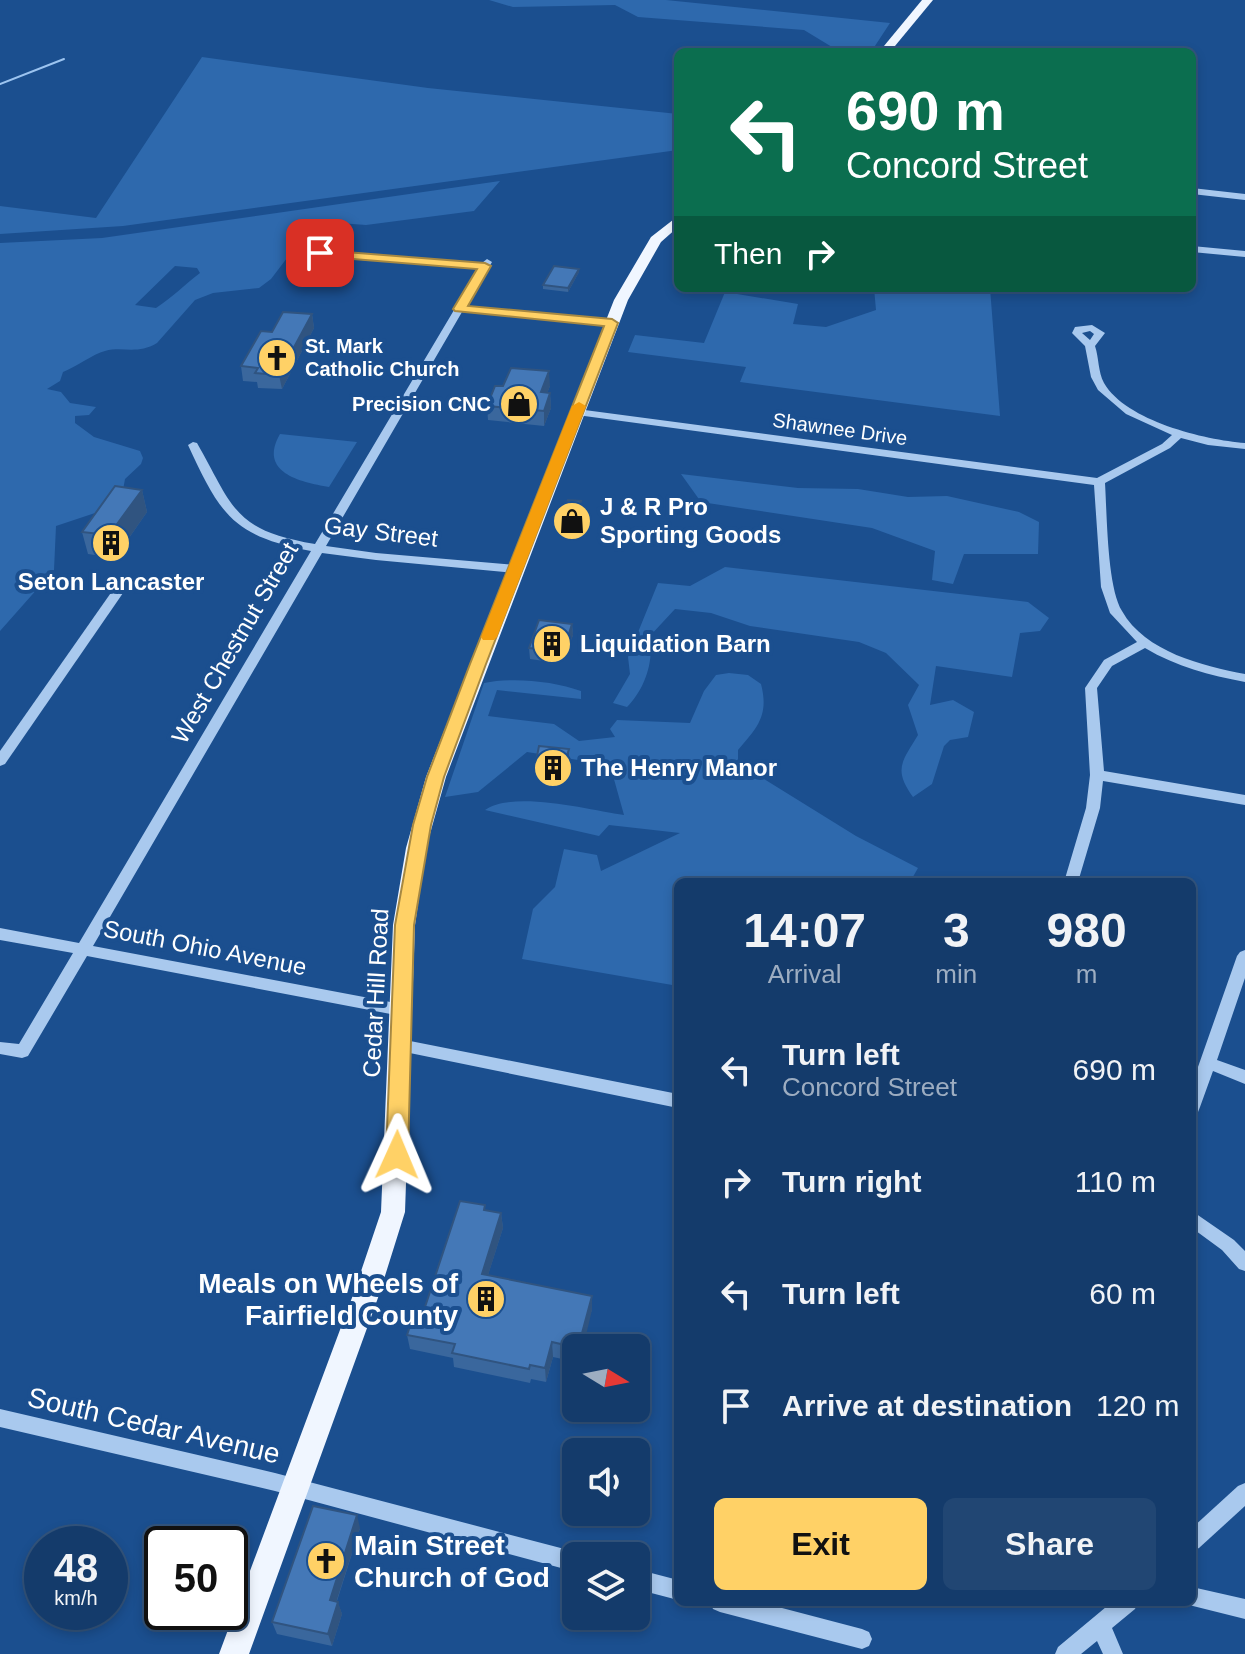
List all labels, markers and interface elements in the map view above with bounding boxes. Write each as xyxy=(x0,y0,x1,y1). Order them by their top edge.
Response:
text: 690 m xyxy=(846,79,1005,142)
icon: left xyxy=(714,80,818,184)
text: Concord Street xyxy=(846,145,1088,186)
pin xyxy=(286,219,354,287)
icon: arrive xyxy=(298,231,342,275)
icon: right xyxy=(798,232,842,276)
text: Then xyxy=(714,237,782,270)
place label: St. Mark Catholic Church xyxy=(305,335,459,380)
church icon: St. Mark Catholic Church xyxy=(256,337,298,379)
shop icon: Precision CNC xyxy=(498,383,540,425)
place label: Precision CNC xyxy=(352,393,491,415)
street label: Shawnee Drive xyxy=(771,409,909,449)
place label: J & R Pro Sporting Goods xyxy=(600,493,781,548)
shop icon: J & R Pro Sporting Goods xyxy=(551,500,593,542)
street label: Gay Street xyxy=(322,511,440,552)
building icon: Seton Lancaster xyxy=(90,522,132,564)
street label: West Chestnut Street xyxy=(166,537,303,748)
place label: Seton Lancaster xyxy=(18,568,204,595)
building icon: Liquidation Barn xyxy=(531,623,573,665)
place label: Liquidation Barn xyxy=(580,630,771,657)
building icon: The Henry Manor xyxy=(532,747,574,789)
place label: The Henry Manor xyxy=(581,754,777,781)
text: 14:07 xyxy=(743,904,866,957)
text: 3 xyxy=(943,904,970,957)
text: 980 xyxy=(1047,904,1127,957)
street label: Cedar Hill Road xyxy=(358,908,393,1078)
street label: South Ohio Avenue xyxy=(101,915,309,980)
text: Arrival xyxy=(768,959,842,989)
text: min xyxy=(935,959,977,989)
text: m xyxy=(1076,959,1097,989)
text: Turn left xyxy=(782,1038,900,1071)
icon: left xyxy=(714,1048,758,1092)
text: 690 m xyxy=(1073,1053,1156,1086)
text: Concord Street xyxy=(782,1072,957,1102)
position arrow xyxy=(355,1113,439,1197)
icon: right xyxy=(714,1160,758,1204)
text: Turn right xyxy=(782,1165,921,1198)
text: 110 m xyxy=(1075,1165,1156,1198)
place label: Meals on Wheels of Fairfield County xyxy=(198,1268,459,1331)
icon: left xyxy=(714,1272,758,1316)
text: Turn left xyxy=(782,1277,900,1310)
text: 60 m xyxy=(1089,1277,1156,1310)
building icon: Meals on Wheels of Fairfield County xyxy=(465,1278,507,1320)
north arrow xyxy=(562,1334,650,1422)
map controls xyxy=(562,1334,650,1630)
street label: South Cedar Avenue xyxy=(25,1381,283,1470)
icon: arrive xyxy=(714,1384,758,1428)
text: Arrive at destination xyxy=(782,1389,1072,1422)
text: 120 m xyxy=(1096,1389,1179,1422)
button: sound xyxy=(562,1438,650,1526)
button: Exit xyxy=(714,1498,927,1590)
button: Share xyxy=(943,1498,1156,1590)
speed limit sign: 50 xyxy=(144,1526,248,1630)
place label: Main Street Church of God xyxy=(354,1530,550,1593)
church icon: Main Street Church of God xyxy=(305,1540,347,1582)
button: layers xyxy=(562,1542,650,1630)
text: 48 xyxy=(54,1546,98,1590)
text: km/h xyxy=(54,1587,98,1609)

